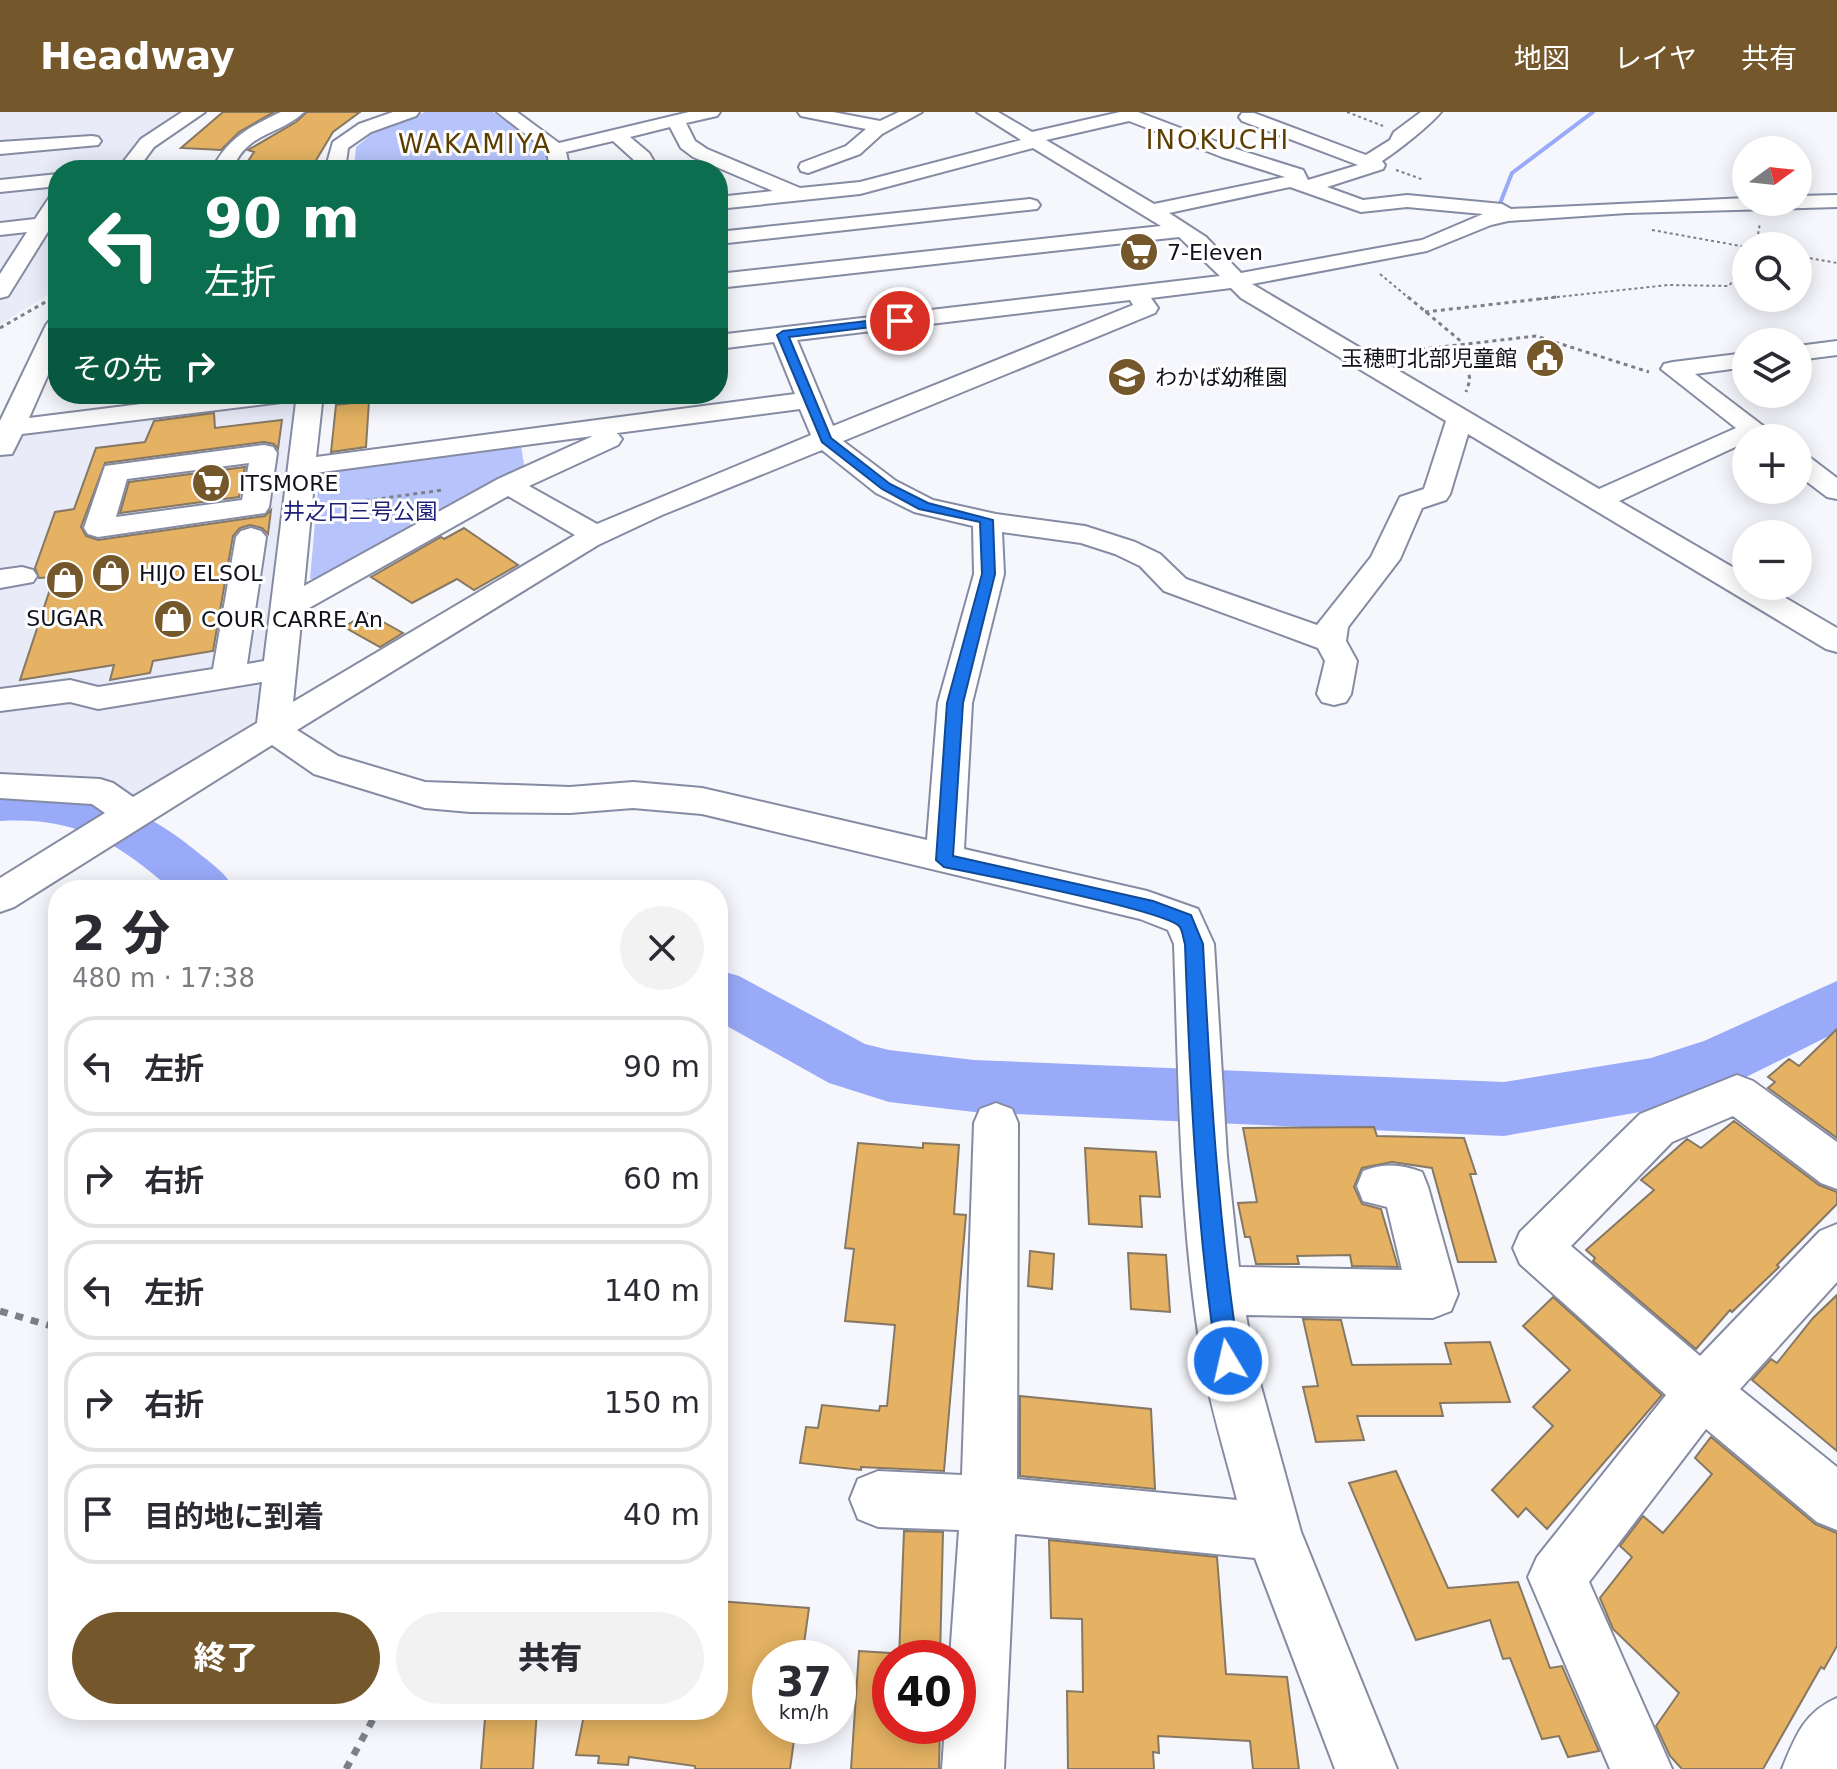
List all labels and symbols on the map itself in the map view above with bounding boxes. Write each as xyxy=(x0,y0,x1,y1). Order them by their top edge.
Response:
district label: INOKUCHI xyxy=(1146,125,1290,155)
district label: WAKAMIYA xyxy=(398,129,552,159)
north arrow xyxy=(1732,136,1812,216)
supermarket icon: 7-Eleven xyxy=(1118,231,1160,273)
place label: 7-Eleven xyxy=(1167,240,1263,265)
pin xyxy=(866,287,934,355)
public building icon: 玉穂町北部児童館 xyxy=(1524,337,1566,379)
place label: 玉穂町北部児童館 xyxy=(1341,346,1517,371)
school or university icon: わかば幼稚園 xyxy=(1106,356,1148,398)
place label: わかば幼稚園 xyxy=(1155,365,1287,390)
supermarket icon: ITSMORE xyxy=(190,462,232,504)
place label: ITSMORE xyxy=(239,471,338,496)
park label: 井之口三号公園 xyxy=(283,499,437,524)
shop icon: HIJO ELSOL xyxy=(90,552,132,594)
shop icon: SUGAR xyxy=(44,559,86,601)
place label: HIJO ELSOL xyxy=(139,561,263,586)
shop icon: COUR CARRE An xyxy=(152,598,194,640)
place label: SUGAR xyxy=(26,606,104,631)
place label: COUR CARRE An xyxy=(201,607,383,632)
position arrow xyxy=(1186,1319,1270,1403)
speed limit sign: 40 xyxy=(872,1640,976,1744)

